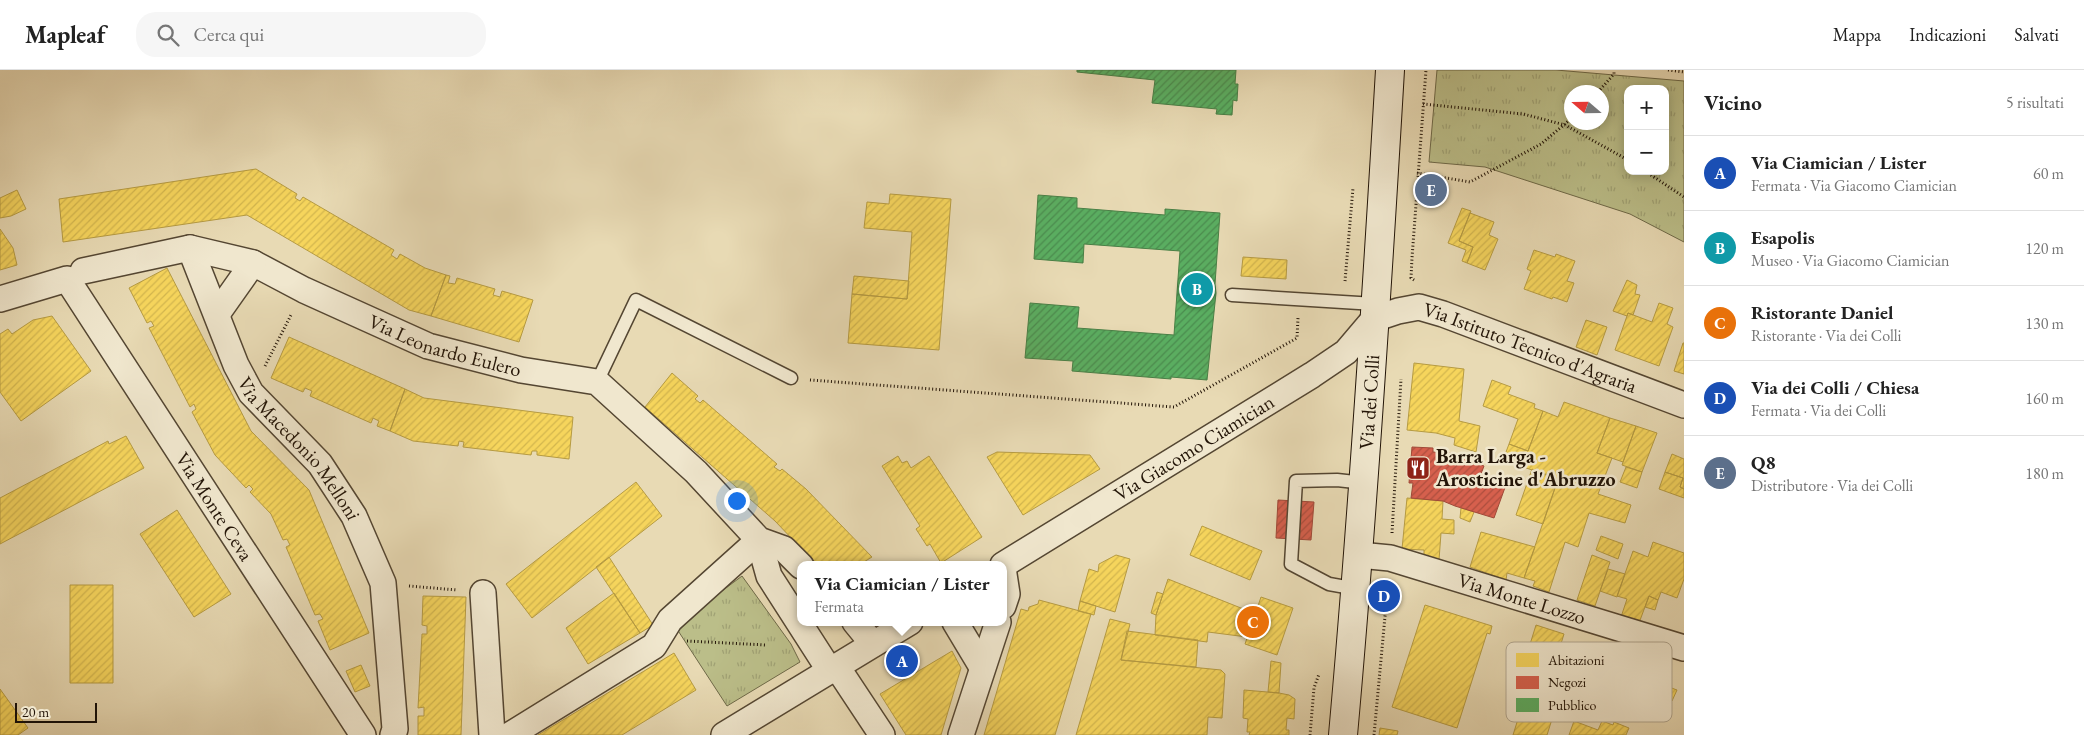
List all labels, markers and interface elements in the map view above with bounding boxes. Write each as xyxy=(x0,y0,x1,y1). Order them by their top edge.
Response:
search box xyxy=(136,12,486,57)
text: Mapleaf xyxy=(25,19,106,50)
icon: search xyxy=(154,21,182,49)
text: Cerca qui xyxy=(194,22,264,47)
text: Mappa xyxy=(1833,23,1881,46)
text: Indicazioni xyxy=(1909,23,1986,46)
text: Salvati xyxy=(2014,23,2059,46)
north arrow xyxy=(1564,85,1609,130)
map controls xyxy=(1624,85,1669,175)
button: + xyxy=(1624,85,1669,130)
text: Vicino xyxy=(1704,89,1762,116)
text: 5 risultati xyxy=(2006,92,2064,113)
button: − xyxy=(1624,130,1669,175)
text: Via Ciamician / Lister xyxy=(1751,150,1926,175)
text: A xyxy=(1714,163,1726,184)
text: 60 m xyxy=(2033,163,2064,184)
pin: E xyxy=(1415,171,1447,209)
text: Fermata · Via Giacomo Ciamician xyxy=(1751,175,1957,196)
text: Esapolis xyxy=(1751,225,1815,250)
text: B xyxy=(1715,238,1725,259)
text: 120 m xyxy=(2025,238,2064,259)
text: Museo · Via Giacomo Ciamician xyxy=(1751,250,1950,271)
pin: B xyxy=(1181,270,1213,308)
street label: Via Istituto Tecnico d'Agraria xyxy=(1420,296,1641,399)
text: Ristorante Daniel xyxy=(1751,300,1893,325)
street label: Via Leonardo Eulero xyxy=(365,308,524,383)
text: C xyxy=(1714,313,1726,334)
text: 130 m xyxy=(2025,313,2064,334)
text: Ristorante · Via dei Colli xyxy=(1751,325,1902,346)
street label: Via dei Colli xyxy=(1353,354,1385,450)
street label: Via Macedonio Melloni xyxy=(232,372,367,524)
text: Via dei Colli / Chiesa xyxy=(1751,375,1919,400)
street label: Via Giacomo Ciamician xyxy=(1109,388,1279,507)
text: D xyxy=(1714,388,1726,409)
text: 160 m xyxy=(2025,388,2064,409)
text: Fermata · Via dei Colli xyxy=(1751,400,1886,421)
place label: Barra Larga - Arosticine d'Abruzzo xyxy=(1435,443,1616,492)
street label: Via Monte Ceva xyxy=(170,447,259,566)
text: Q8 xyxy=(1751,450,1776,475)
restaurant icon: Barra Larga - Arosticine d'Abruzzo xyxy=(1405,455,1431,481)
text: E xyxy=(1715,463,1725,484)
text: 180 m xyxy=(2025,463,2064,484)
text: Distributore · Via dei Colli xyxy=(1751,475,1913,496)
your location xyxy=(724,488,750,514)
popup xyxy=(797,561,1007,626)
street label: Via Monte Lozzo xyxy=(1455,567,1589,630)
text: Via Ciamician / Lister xyxy=(814,571,990,596)
pin: D xyxy=(1368,577,1400,615)
text: Fermata xyxy=(814,596,864,617)
pin: C xyxy=(1237,603,1269,641)
pin: A xyxy=(886,642,918,680)
legend xyxy=(1506,642,1672,722)
text: Abitazioni xyxy=(1547,651,1605,669)
text: Negozi xyxy=(1548,673,1587,691)
text: Pubblico xyxy=(1548,696,1597,714)
scale bar xyxy=(15,700,98,723)
text: 20 m xyxy=(22,703,49,721)

